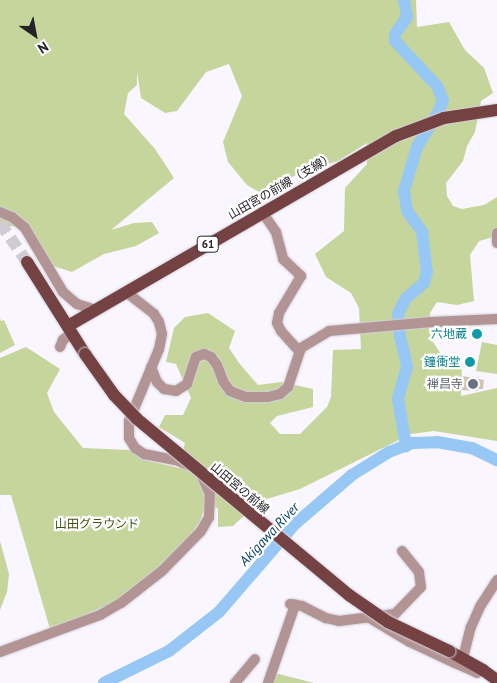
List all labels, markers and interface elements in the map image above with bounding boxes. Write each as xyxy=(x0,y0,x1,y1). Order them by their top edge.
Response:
north arrow xyxy=(10,10,60,60)
text: N xyxy=(34,38,52,58)
street label: 山田宮の前線（支線） xyxy=(225,150,337,222)
road number: 61 xyxy=(197,235,219,252)
place label: 六地蔵 xyxy=(431,327,467,341)
marker: 六地蔵 xyxy=(471,328,483,340)
place label: 鐘衝堂 xyxy=(424,355,460,369)
marker: 鐘衝堂 xyxy=(464,356,476,368)
place label: 禅昌寺 xyxy=(427,377,463,391)
marker: 禅昌寺 xyxy=(467,378,479,390)
street label: 山田宮の前線 xyxy=(208,459,272,517)
water label: Akigawa River xyxy=(236,499,302,569)
park label: 山田グラウンド xyxy=(55,517,139,531)

